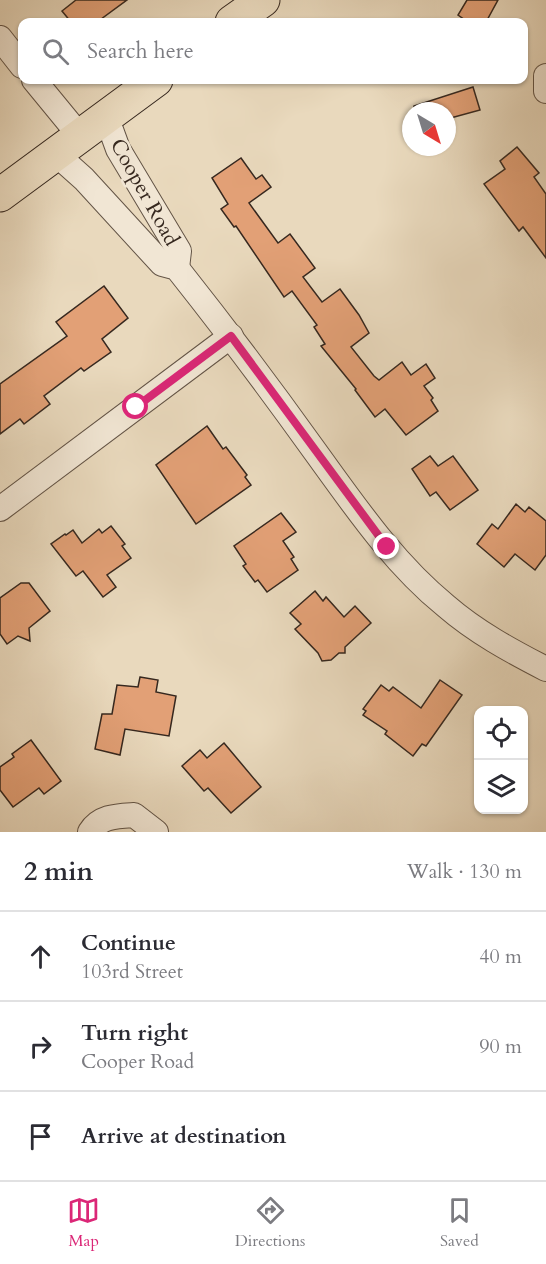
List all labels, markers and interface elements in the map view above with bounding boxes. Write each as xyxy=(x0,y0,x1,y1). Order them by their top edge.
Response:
search box xyxy=(18,18,528,84)
icon: search xyxy=(39,35,72,68)
text: Search here xyxy=(87,36,194,66)
north arrow xyxy=(402,102,456,156)
street label: Cooper Road xyxy=(103,133,186,251)
route start xyxy=(122,393,148,419)
route end xyxy=(373,533,399,559)
map controls xyxy=(474,706,528,814)
button: locate xyxy=(474,706,528,760)
button: layers xyxy=(474,760,528,814)
text: 2 min xyxy=(24,854,93,889)
text: Walk · 130 m xyxy=(407,858,522,885)
text: Continue xyxy=(81,928,176,958)
icon: ahead xyxy=(24,940,57,973)
text: 40 m xyxy=(479,943,522,970)
text: 103rd Street xyxy=(81,958,183,985)
text: Turn right xyxy=(81,1018,188,1048)
icon: right xyxy=(24,1030,57,1063)
text: 90 m xyxy=(479,1033,522,1060)
text: Cooper Road xyxy=(81,1048,194,1075)
icon: arrive xyxy=(24,1120,57,1153)
text: Arrive at destination xyxy=(81,1121,286,1151)
tab: Map xyxy=(67,1194,100,1252)
tab: Directions xyxy=(235,1194,305,1252)
tab: Saved xyxy=(440,1194,479,1252)

